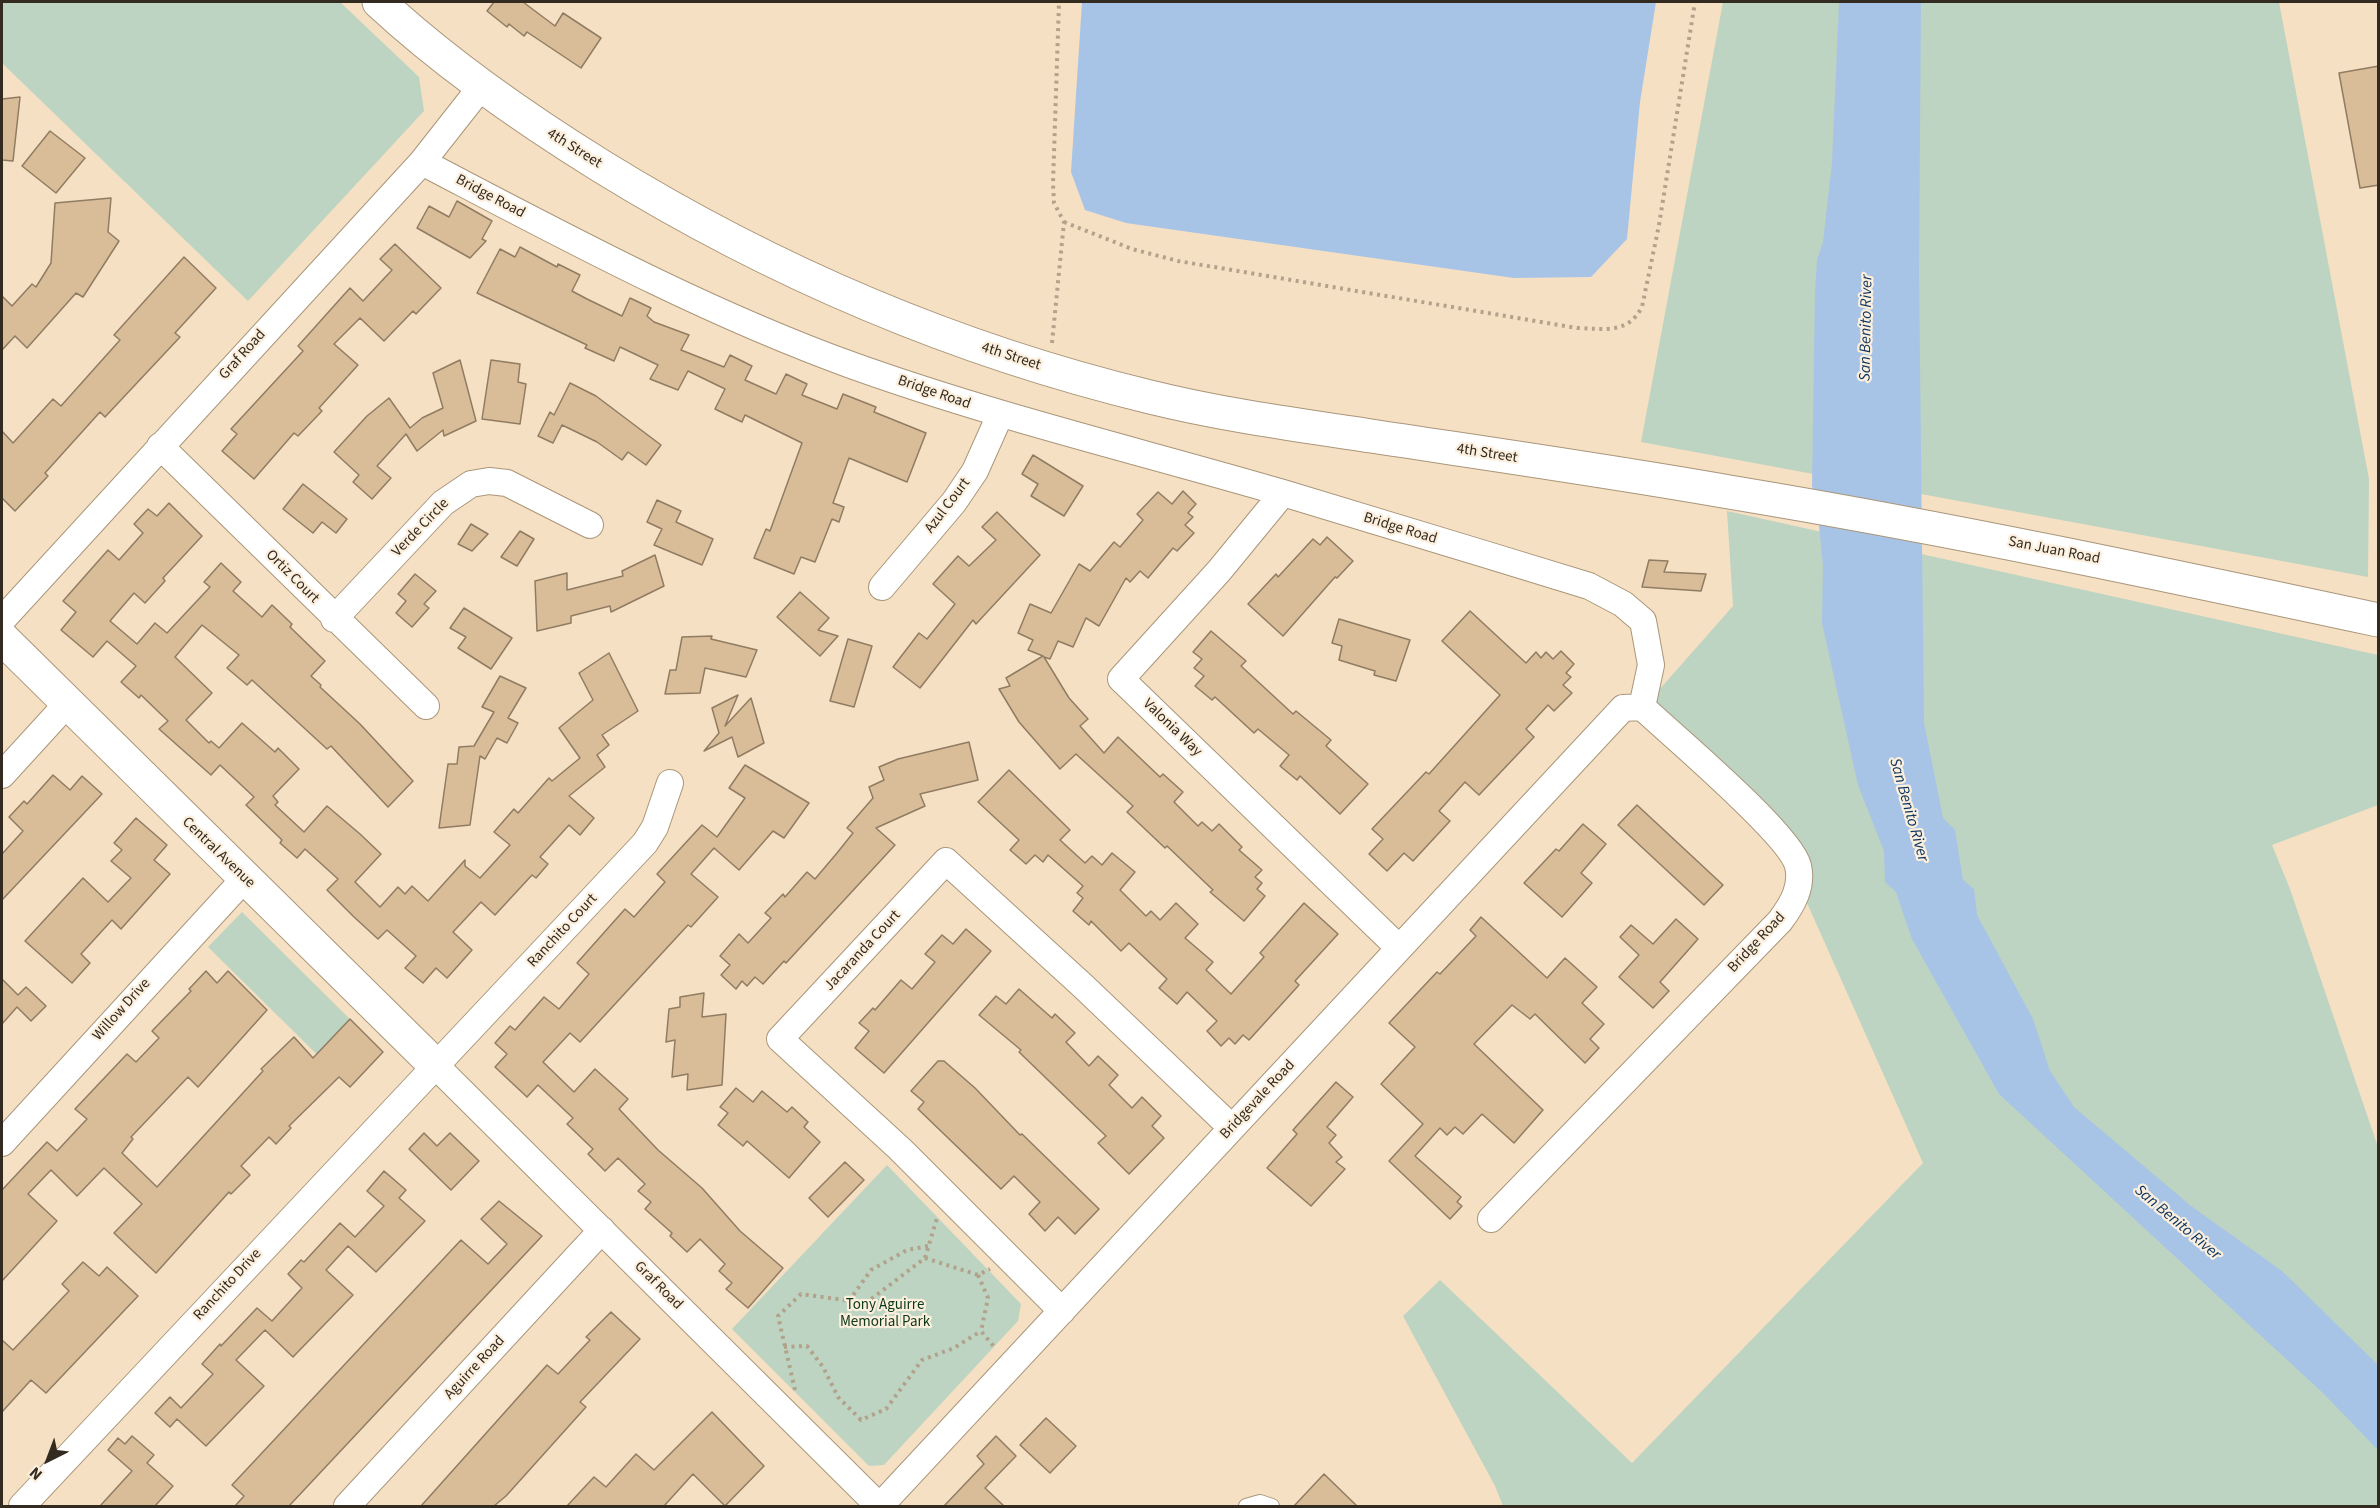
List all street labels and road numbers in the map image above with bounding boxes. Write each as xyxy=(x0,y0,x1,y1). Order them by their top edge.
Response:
street label: 4th Street xyxy=(543,125,605,173)
street label: Bridge Road xyxy=(452,171,528,223)
street label: Graf Road xyxy=(216,326,270,384)
street label: 4th Street xyxy=(979,339,1043,375)
street label: Bridge Road xyxy=(895,372,973,414)
street label: 4th Street xyxy=(1455,440,1519,468)
street label: Azul Court xyxy=(921,475,975,537)
street label: Verde Circle xyxy=(389,495,453,561)
street label: Bridge Road xyxy=(1361,509,1439,549)
street label: San Juan Road xyxy=(2007,533,2101,569)
street label: Ortiz Court xyxy=(261,546,323,608)
street label: Valonia Way xyxy=(1139,695,1205,761)
street label: Central Avenue xyxy=(178,814,258,892)
street label: Ranchito Court xyxy=(524,890,602,972)
street label: Jacaranda Court xyxy=(821,907,905,995)
street label: Bridge Road xyxy=(1724,909,1790,977)
street label: Willow Drive xyxy=(89,975,155,1045)
street label: Bridgevale Road xyxy=(1217,1057,1299,1143)
street label: Ranchito Drive xyxy=(190,1245,266,1325)
street label: Graf Road xyxy=(630,1258,686,1314)
street label: Aguirre Road xyxy=(441,1332,509,1404)

